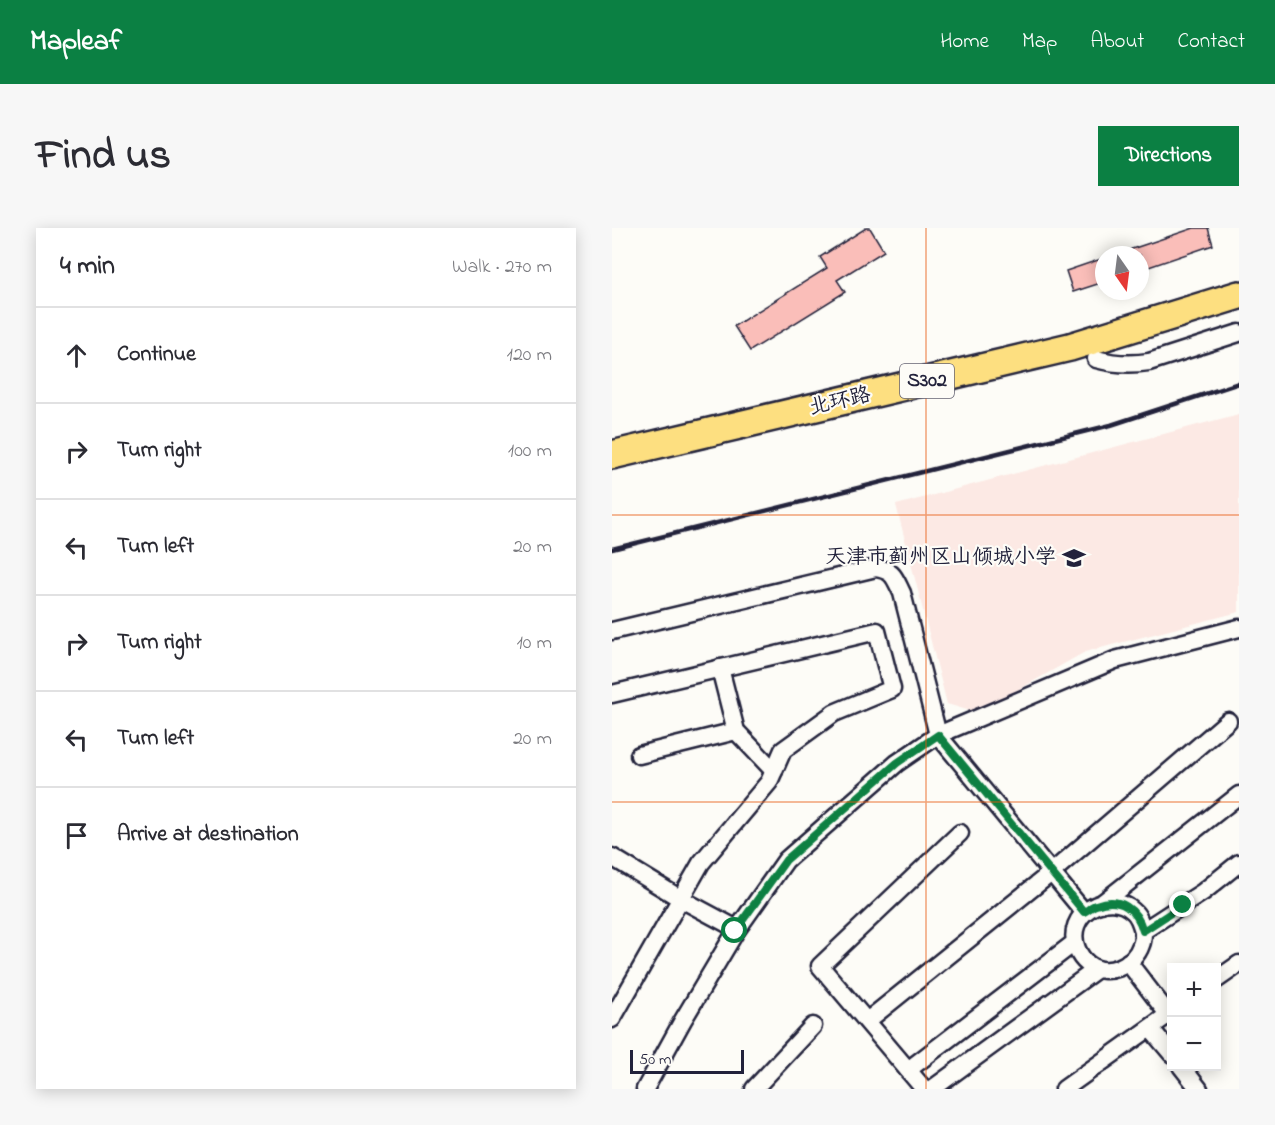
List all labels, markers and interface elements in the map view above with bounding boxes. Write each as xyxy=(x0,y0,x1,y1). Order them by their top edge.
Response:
text: Mapleaf xyxy=(30,22,122,63)
text: Home xyxy=(940,27,989,57)
text: Map xyxy=(1022,27,1057,57)
text: About xyxy=(1090,27,1144,57)
text: Contact xyxy=(1177,27,1245,57)
text: Find us xyxy=(36,126,171,187)
button: Directions xyxy=(1098,126,1239,186)
north arrow xyxy=(1095,246,1149,300)
text: 4 min xyxy=(60,248,115,286)
text: Walk · 270 m xyxy=(452,253,552,282)
icon: ahead xyxy=(60,339,93,372)
text: Continue xyxy=(117,339,196,371)
text: 120 m xyxy=(507,341,552,370)
road number: S302 xyxy=(900,364,954,398)
street label: 北环路 xyxy=(806,380,874,424)
icon: right xyxy=(60,435,93,468)
text: Turn right xyxy=(117,435,202,467)
text: 100 m xyxy=(508,437,552,466)
icon: left xyxy=(60,531,93,564)
text: Turn left xyxy=(117,531,194,563)
text: 20 m xyxy=(513,533,552,562)
place label: 天津市蓟州区山倾城小学 xyxy=(825,543,1056,573)
school or university icon: 天津市蓟州区山倾城小学 xyxy=(1061,545,1087,571)
icon: right xyxy=(60,627,93,660)
text: Turn right xyxy=(117,627,202,659)
text: 10 m xyxy=(516,629,552,658)
icon: left xyxy=(60,723,93,756)
text: Turn left xyxy=(117,723,194,755)
text: 20 m xyxy=(513,725,552,754)
icon: arrive xyxy=(60,819,93,852)
text: Arrive at destination xyxy=(117,819,299,851)
route end xyxy=(1169,891,1195,917)
route start xyxy=(721,917,747,943)
map controls xyxy=(1167,963,1221,1071)
button: + xyxy=(1167,963,1221,1017)
button: − xyxy=(1167,1017,1221,1071)
scale bar xyxy=(630,1047,744,1074)
text: 50 m xyxy=(639,1048,671,1072)

